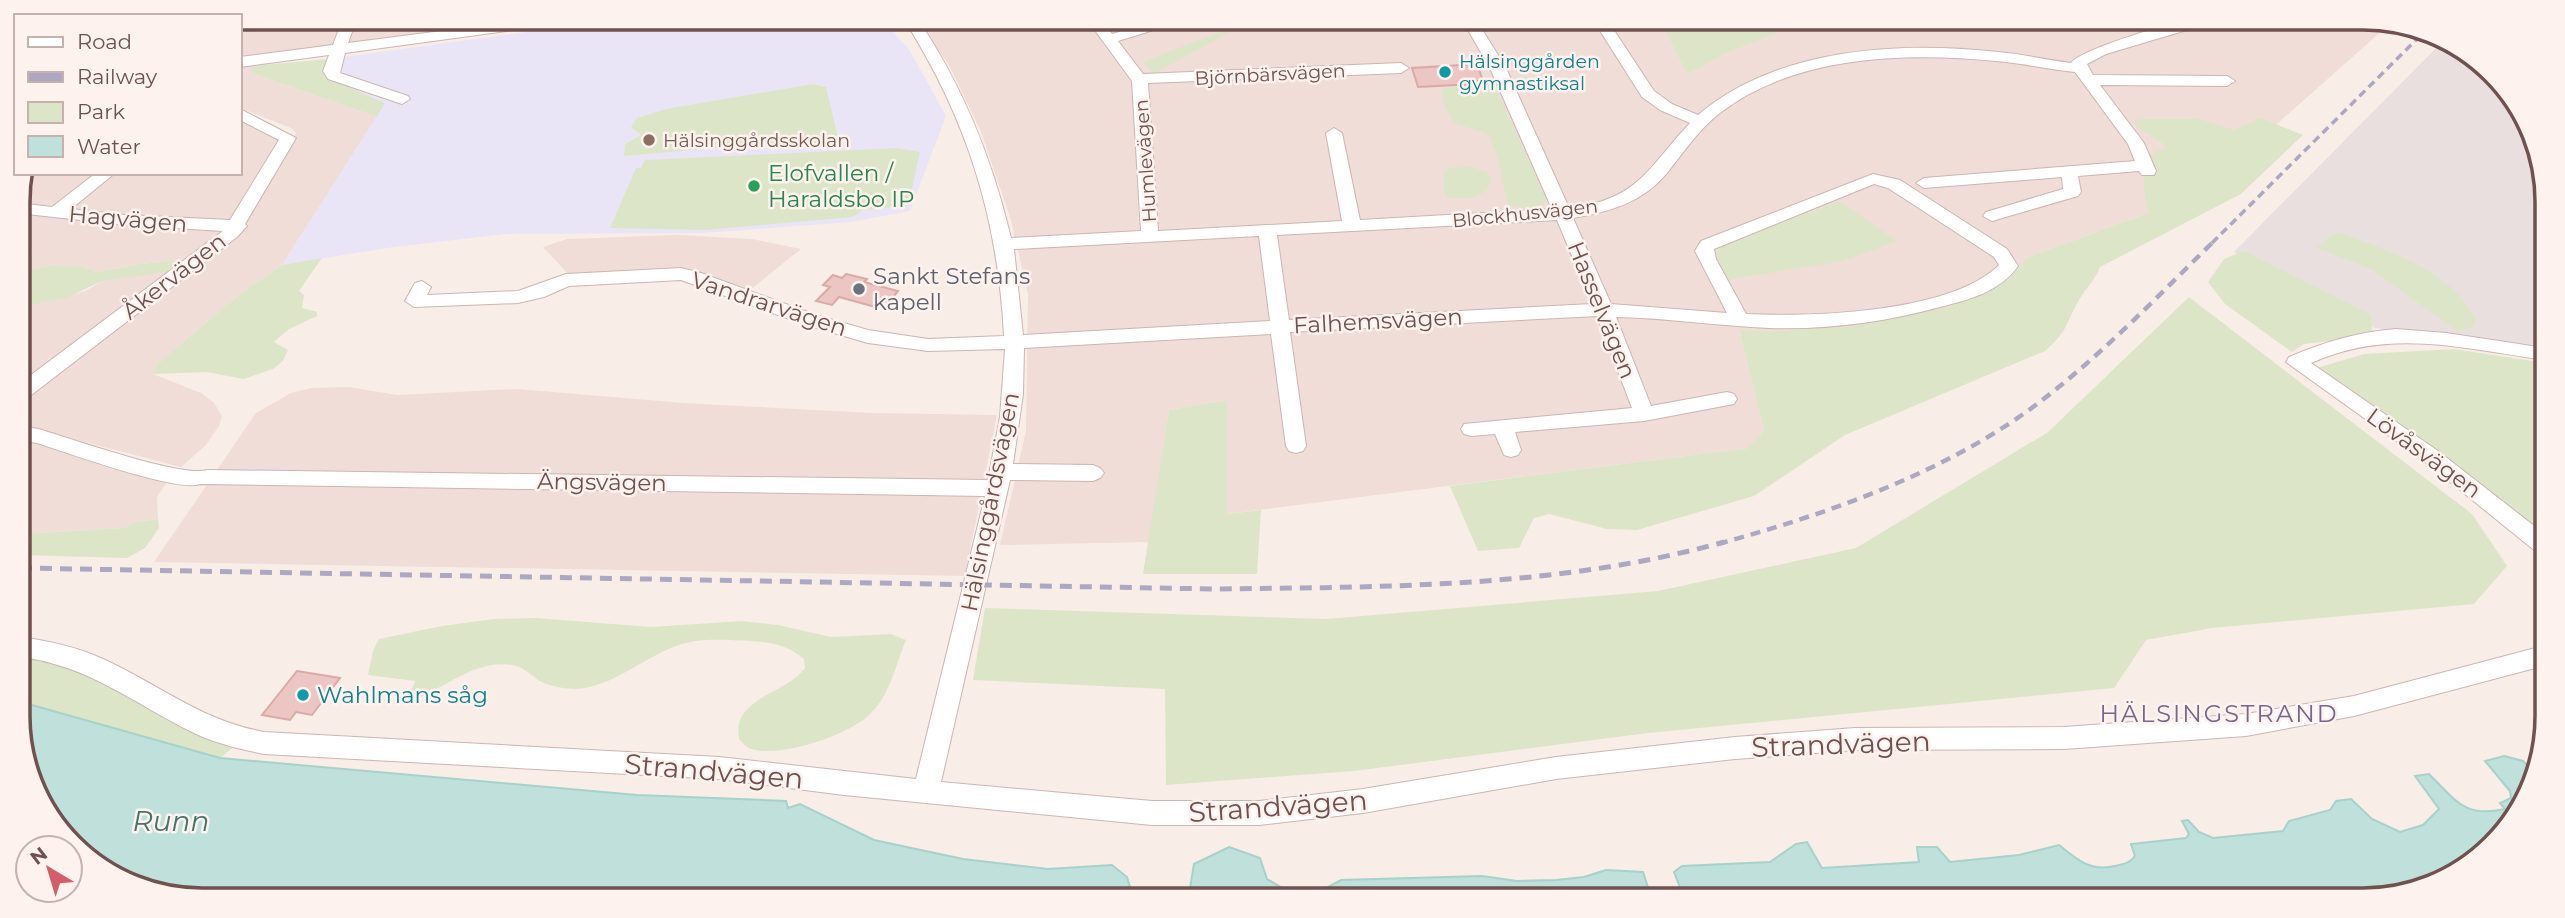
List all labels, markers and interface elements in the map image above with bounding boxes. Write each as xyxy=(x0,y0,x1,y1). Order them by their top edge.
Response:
legend xyxy=(14,14,242,175)
text: Road xyxy=(77,29,132,54)
place label: Hälsinggården gymnastiksal xyxy=(1459,50,1600,95)
street label: Björnbärsvägen xyxy=(1194,59,1346,90)
text: Railway xyxy=(77,64,158,89)
marker: Hälsinggården gymnastiksal xyxy=(1437,64,1453,80)
text: Park xyxy=(77,99,125,124)
street label: Humlevägen xyxy=(1130,99,1161,223)
place label: Hälsinggårdsskolan xyxy=(663,129,850,152)
marker: Hälsinggårdsskolan xyxy=(641,132,657,148)
text: Water xyxy=(77,134,141,159)
place label: Elofvallen / Haraldsbo IP xyxy=(768,159,915,213)
marker: Elofvallen / Haraldsbo IP xyxy=(746,178,762,194)
street label: Blockhusvägen xyxy=(1451,194,1599,233)
street label: Hagvägen xyxy=(68,200,188,238)
street label: Åkervägen xyxy=(117,227,231,325)
street label: Hasselvägen xyxy=(1562,237,1642,383)
place label: Sankt Stefans kapell xyxy=(873,262,1030,316)
street label: Vandrarvägen xyxy=(688,266,850,342)
marker: Sankt Stefans kapell xyxy=(851,281,867,297)
street label: Falhemsvägen xyxy=(1293,303,1463,339)
street label: Hälsinggårdsvägen xyxy=(955,390,1025,614)
street label: Lövåsvägen xyxy=(2361,402,2487,504)
street label: Ängsvägen xyxy=(537,467,667,497)
place label: Wahlmans såg xyxy=(317,681,488,709)
marker: Wahlmans såg xyxy=(295,687,311,703)
district label: HÄLSINGSTRAND xyxy=(2100,699,2338,728)
street label: Strandvägen xyxy=(1751,724,1931,764)
street label: Strandvägen xyxy=(623,746,805,796)
street label: Strandvägen xyxy=(1187,783,1369,829)
water label: Runn xyxy=(133,804,209,838)
north arrow xyxy=(14,834,84,904)
text: N xyxy=(26,842,52,870)

